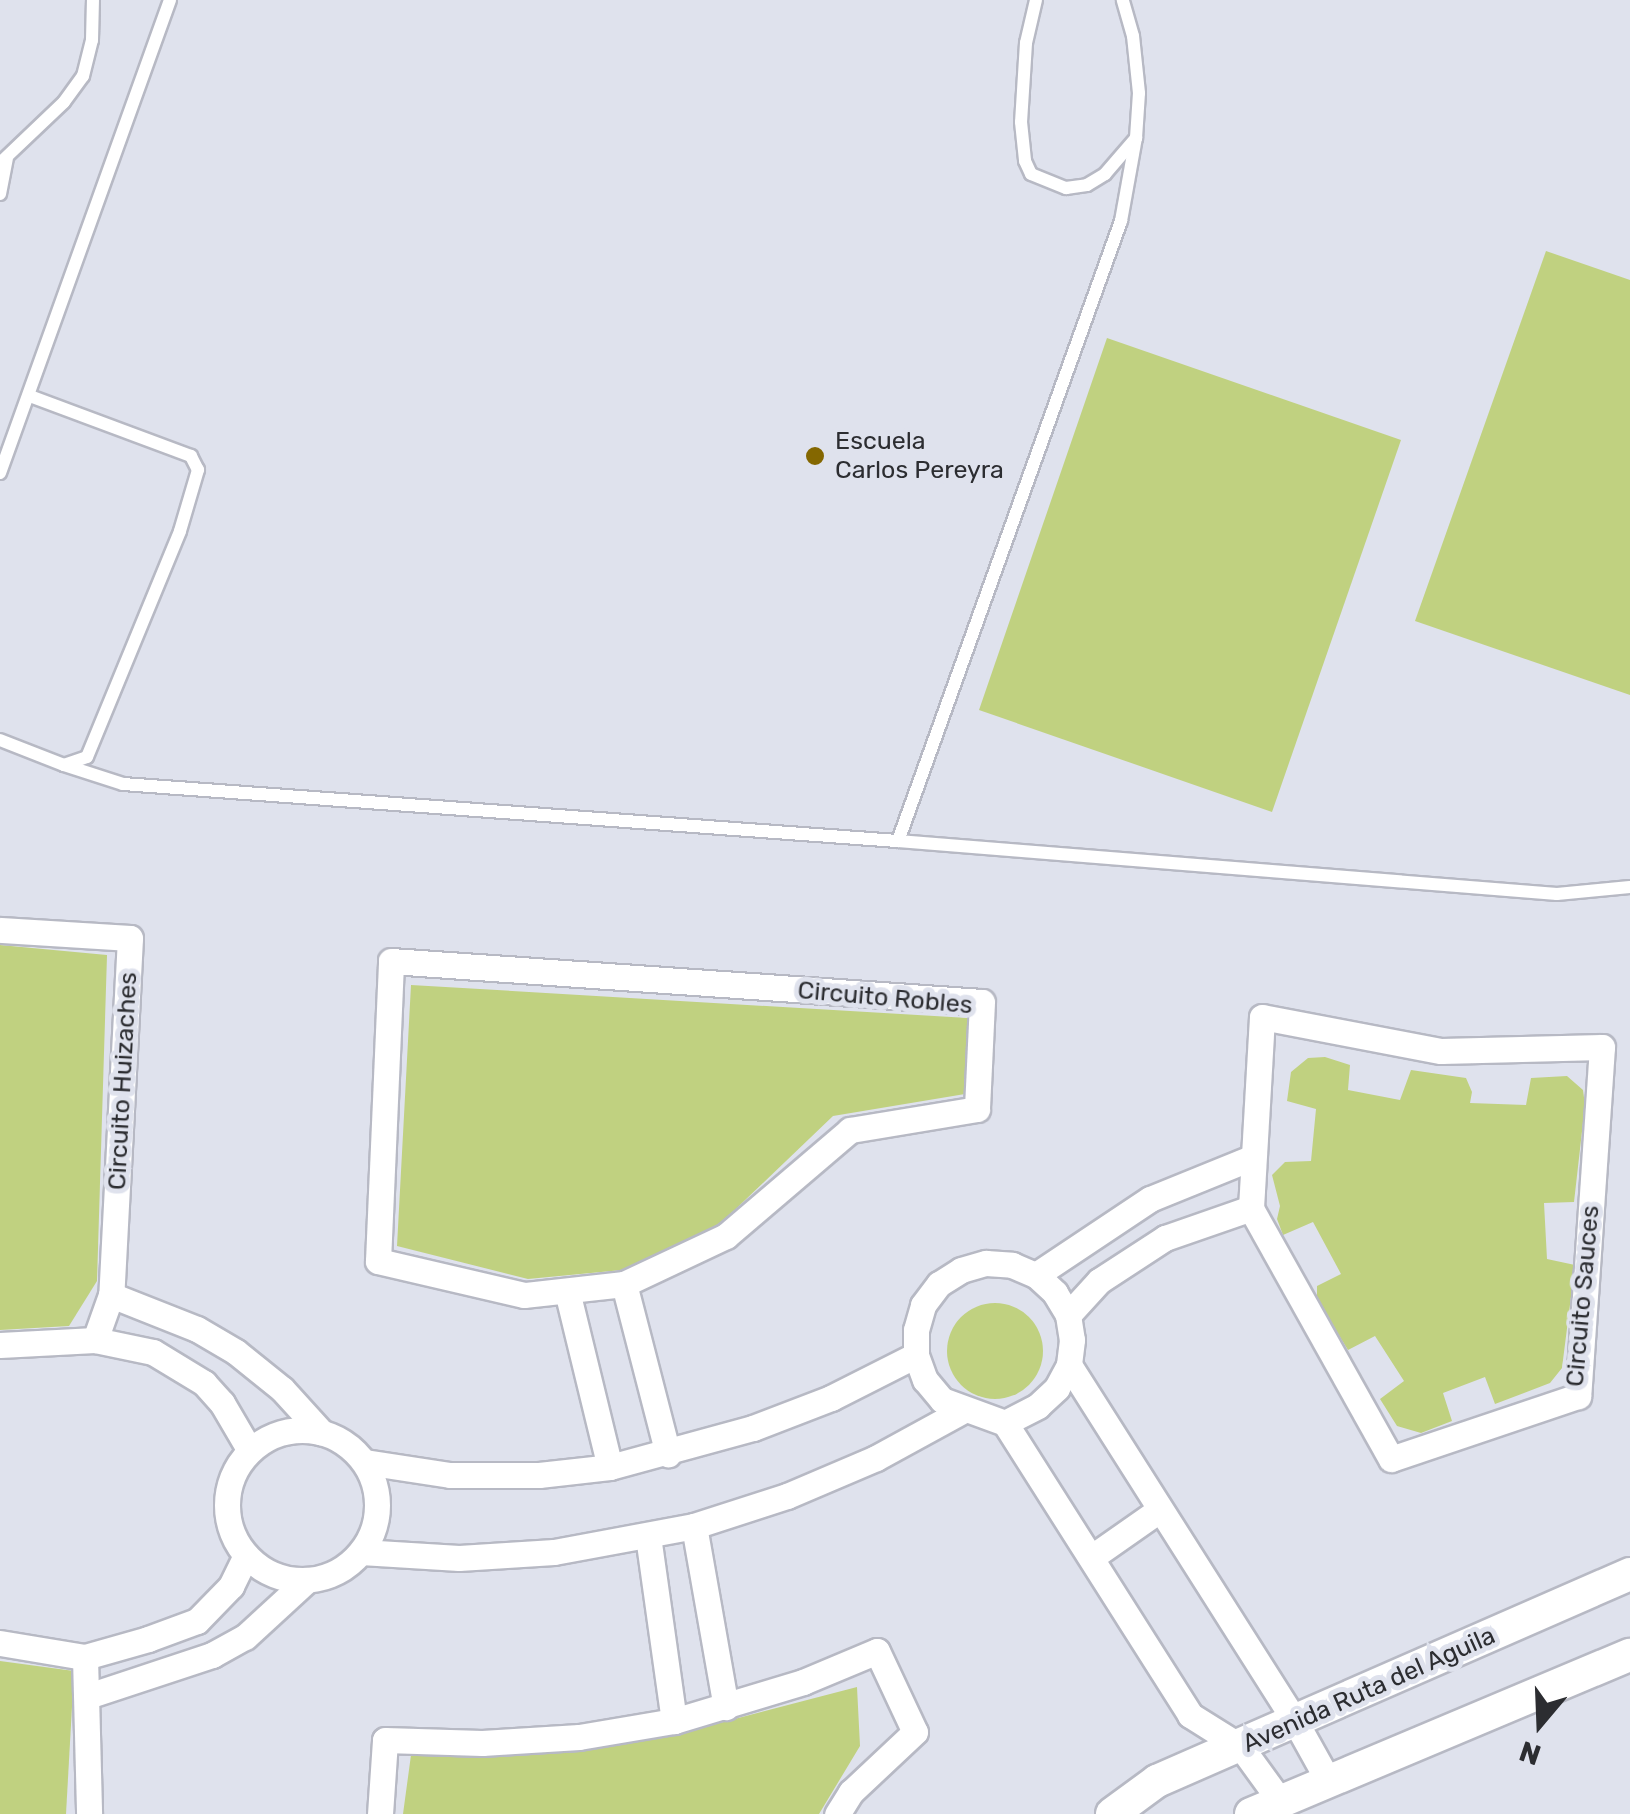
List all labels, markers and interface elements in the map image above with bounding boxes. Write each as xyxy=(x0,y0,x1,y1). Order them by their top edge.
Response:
place label: Escuela Carlos Pereyra xyxy=(835,427,1004,486)
marker: Escuela Carlos Pereyra xyxy=(804,445,826,467)
street label: Circuito Huizaches xyxy=(102,971,144,1191)
street label: Circuito Robles xyxy=(796,975,974,1021)
street label: Circuito Sauces xyxy=(1560,1204,1606,1388)
street label: Avenida Ruta del Aguila xyxy=(1238,1621,1500,1759)
north arrow xyxy=(1490,1674,1590,1774)
text: N xyxy=(1515,1734,1545,1772)

